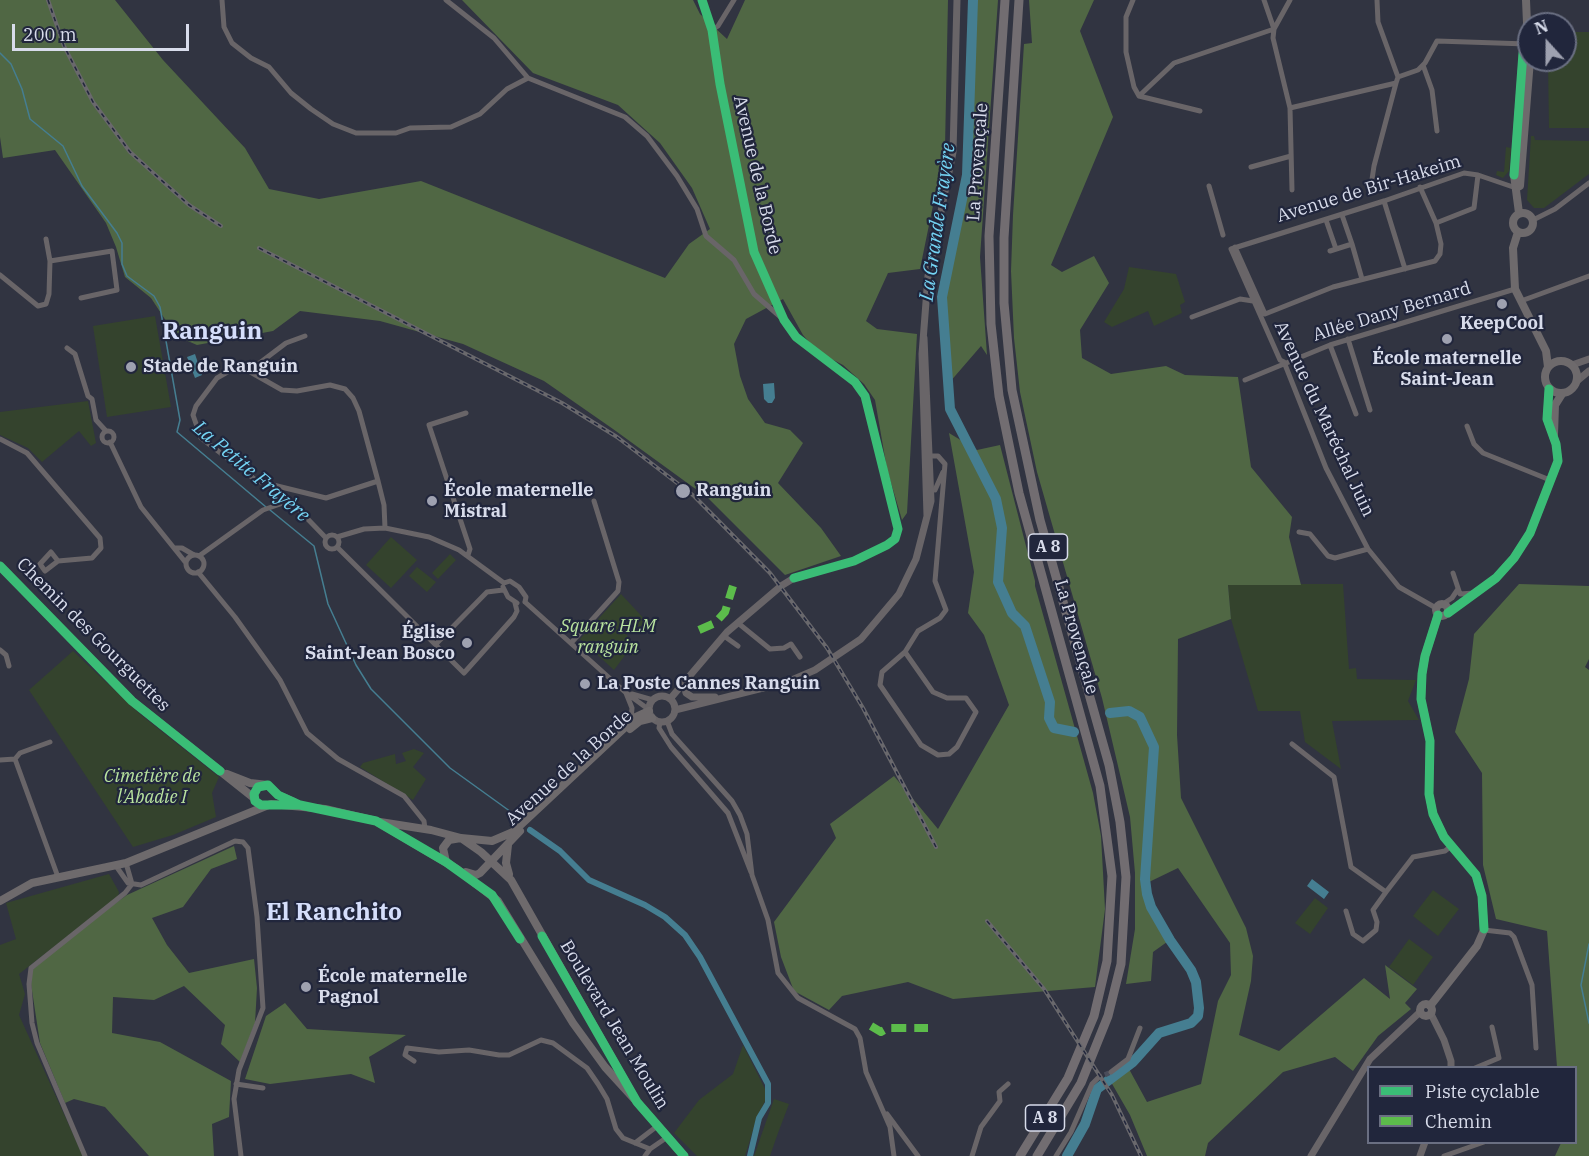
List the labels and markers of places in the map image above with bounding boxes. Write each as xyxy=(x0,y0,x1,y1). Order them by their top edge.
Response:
marker: KeepCool xyxy=(1495,297,1509,311)
place label: KeepCool xyxy=(1460,313,1544,335)
marker: École maternelle Saint-Jean xyxy=(1440,332,1454,346)
place label: École maternelle Saint-Jean xyxy=(1372,348,1522,391)
place label: Stade de Ranguin xyxy=(143,356,298,378)
marker: Stade de Ranguin xyxy=(124,360,138,374)
place label: École maternelle Mistral xyxy=(444,480,593,522)
place label: Ranguin xyxy=(696,480,771,502)
marker: Ranguin xyxy=(674,482,692,500)
marker: École maternelle Mistral xyxy=(425,494,439,508)
place label: Église Saint-Jean Bosco xyxy=(305,622,455,664)
marker: Église Saint-Jean Bosco xyxy=(460,636,474,650)
place label: La Poste Cannes Ranguin xyxy=(597,673,820,695)
marker: La Poste Cannes Ranguin xyxy=(578,677,592,691)
place label: École maternelle Pagnol xyxy=(318,966,467,1008)
marker: École maternelle Pagnol xyxy=(299,980,313,994)

